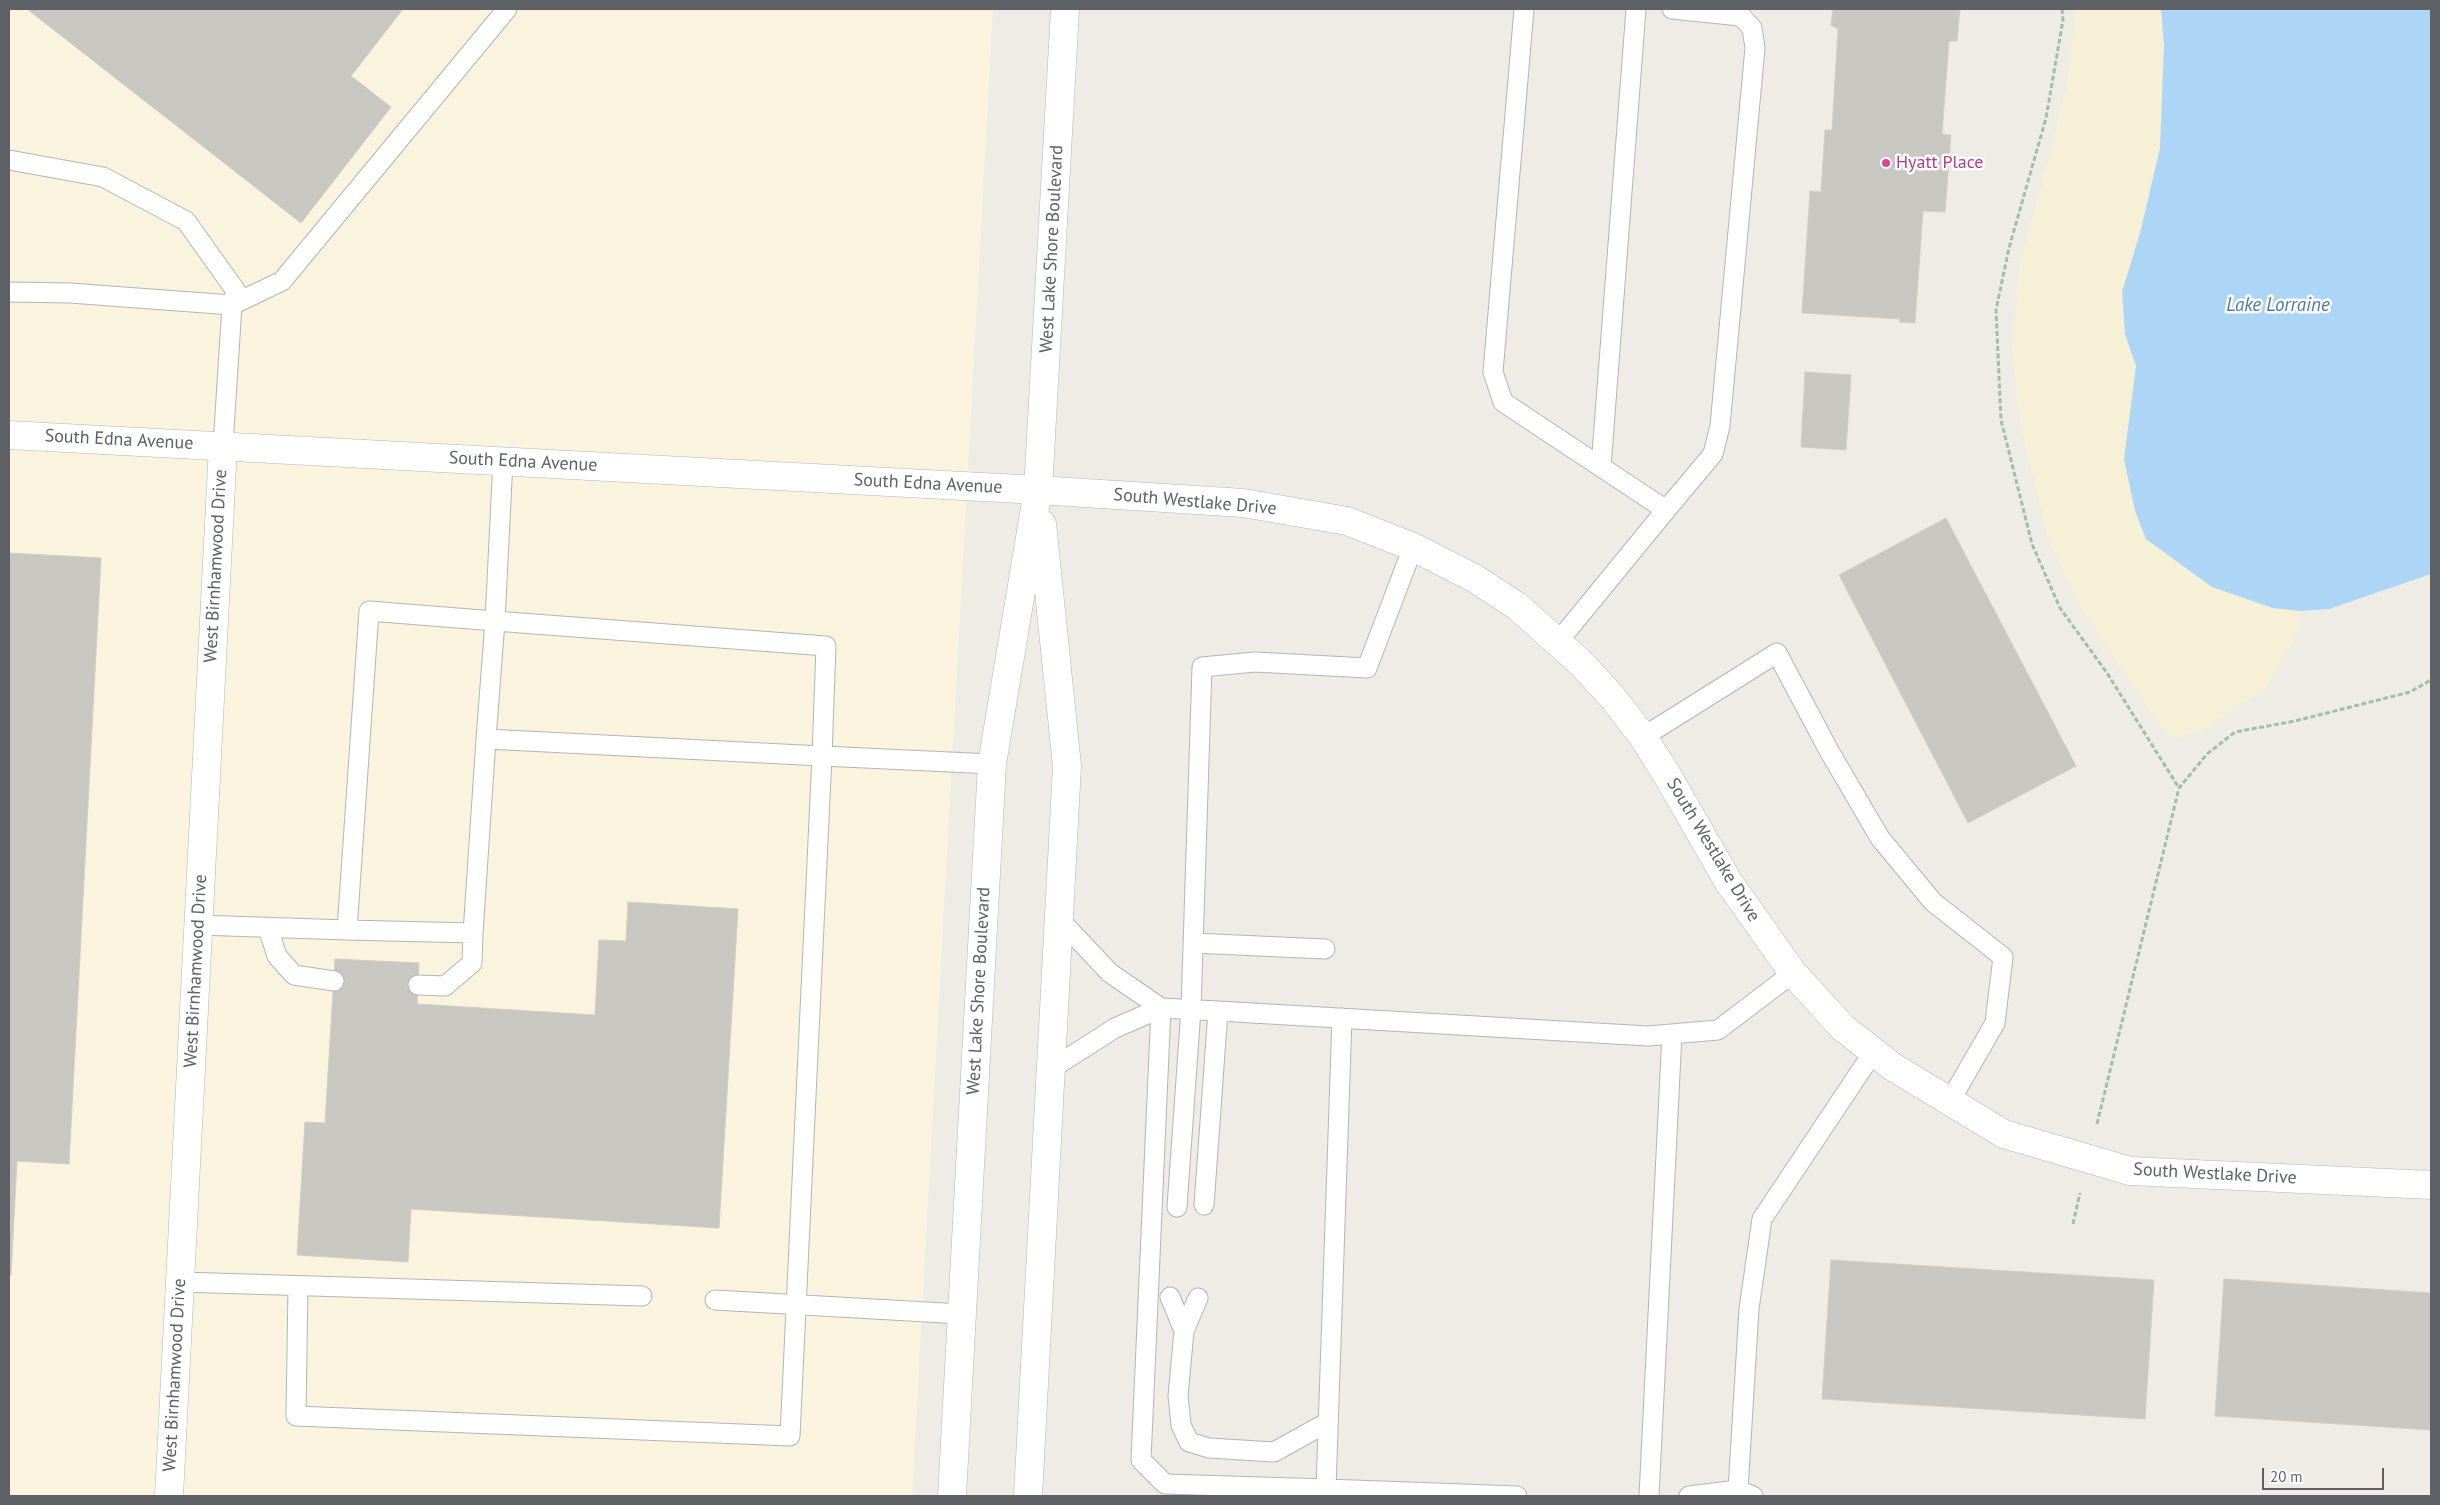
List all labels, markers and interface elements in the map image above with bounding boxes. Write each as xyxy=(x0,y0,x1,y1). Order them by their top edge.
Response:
street label: West Lake Shore Boulevard xyxy=(1036,144,1068,354)
place label: Hyatt Place xyxy=(1896,152,1984,174)
marker: Hyatt Place xyxy=(1880,157,1892,169)
water label: Lake Lorraine xyxy=(2226,295,2330,317)
street label: South Edna Avenue xyxy=(44,425,194,455)
street label: South Edna Avenue xyxy=(448,447,598,477)
street label: West Birnhamwood Drive xyxy=(200,469,232,663)
street label: South Edna Avenue xyxy=(853,469,1003,499)
street label: South Westlake Drive xyxy=(1113,484,1277,520)
street label: South Westlake Drive xyxy=(1662,774,1764,926)
street label: West Birnhamwood Drive xyxy=(180,874,212,1068)
street label: West Lake Shore Boulevard xyxy=(963,886,995,1096)
street label: South Westlake Drive xyxy=(2133,1159,2297,1189)
street label: West Birnhamwood Drive xyxy=(159,1278,191,1472)
scale bar xyxy=(2265,1458,2388,1490)
text: 20 m xyxy=(2270,1467,2303,1486)

